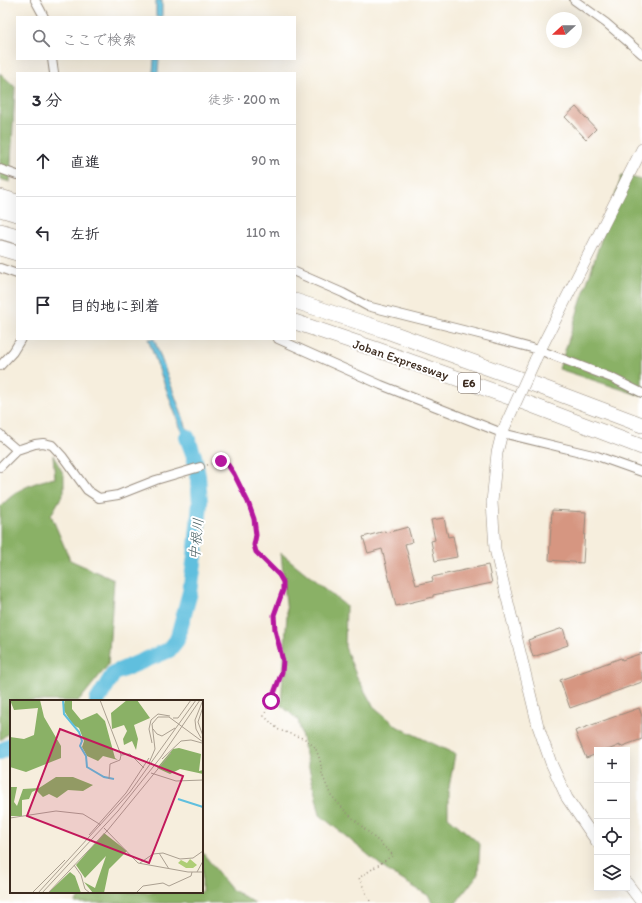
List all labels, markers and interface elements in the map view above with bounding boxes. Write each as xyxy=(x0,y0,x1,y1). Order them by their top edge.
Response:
north arrow xyxy=(546,12,582,48)
search box xyxy=(16,16,296,60)
icon: search xyxy=(30,27,52,49)
text: ここで検索 xyxy=(62,31,137,49)
text: 3 分 xyxy=(32,90,62,110)
text: 徒歩 · 200 m xyxy=(208,92,280,107)
icon: ahead xyxy=(32,150,54,172)
text: 直進 xyxy=(70,153,100,171)
text: 90 m xyxy=(251,153,280,168)
icon: left xyxy=(32,222,54,244)
text: 左折 xyxy=(70,225,100,243)
text: 110 m xyxy=(246,225,280,240)
icon: arrive xyxy=(32,294,54,316)
text: 目的地に到着 xyxy=(70,297,160,315)
street label: Joban Expressway xyxy=(351,336,451,383)
road number: E6 xyxy=(458,373,480,393)
route end xyxy=(212,452,230,470)
water label: 中根川 xyxy=(186,517,207,561)
route start xyxy=(262,692,280,710)
inset map xyxy=(10,700,203,893)
map controls xyxy=(594,747,630,891)
button: + xyxy=(594,747,630,783)
button: − xyxy=(594,783,630,819)
button: locate xyxy=(594,819,630,855)
button: layers xyxy=(594,855,630,891)

